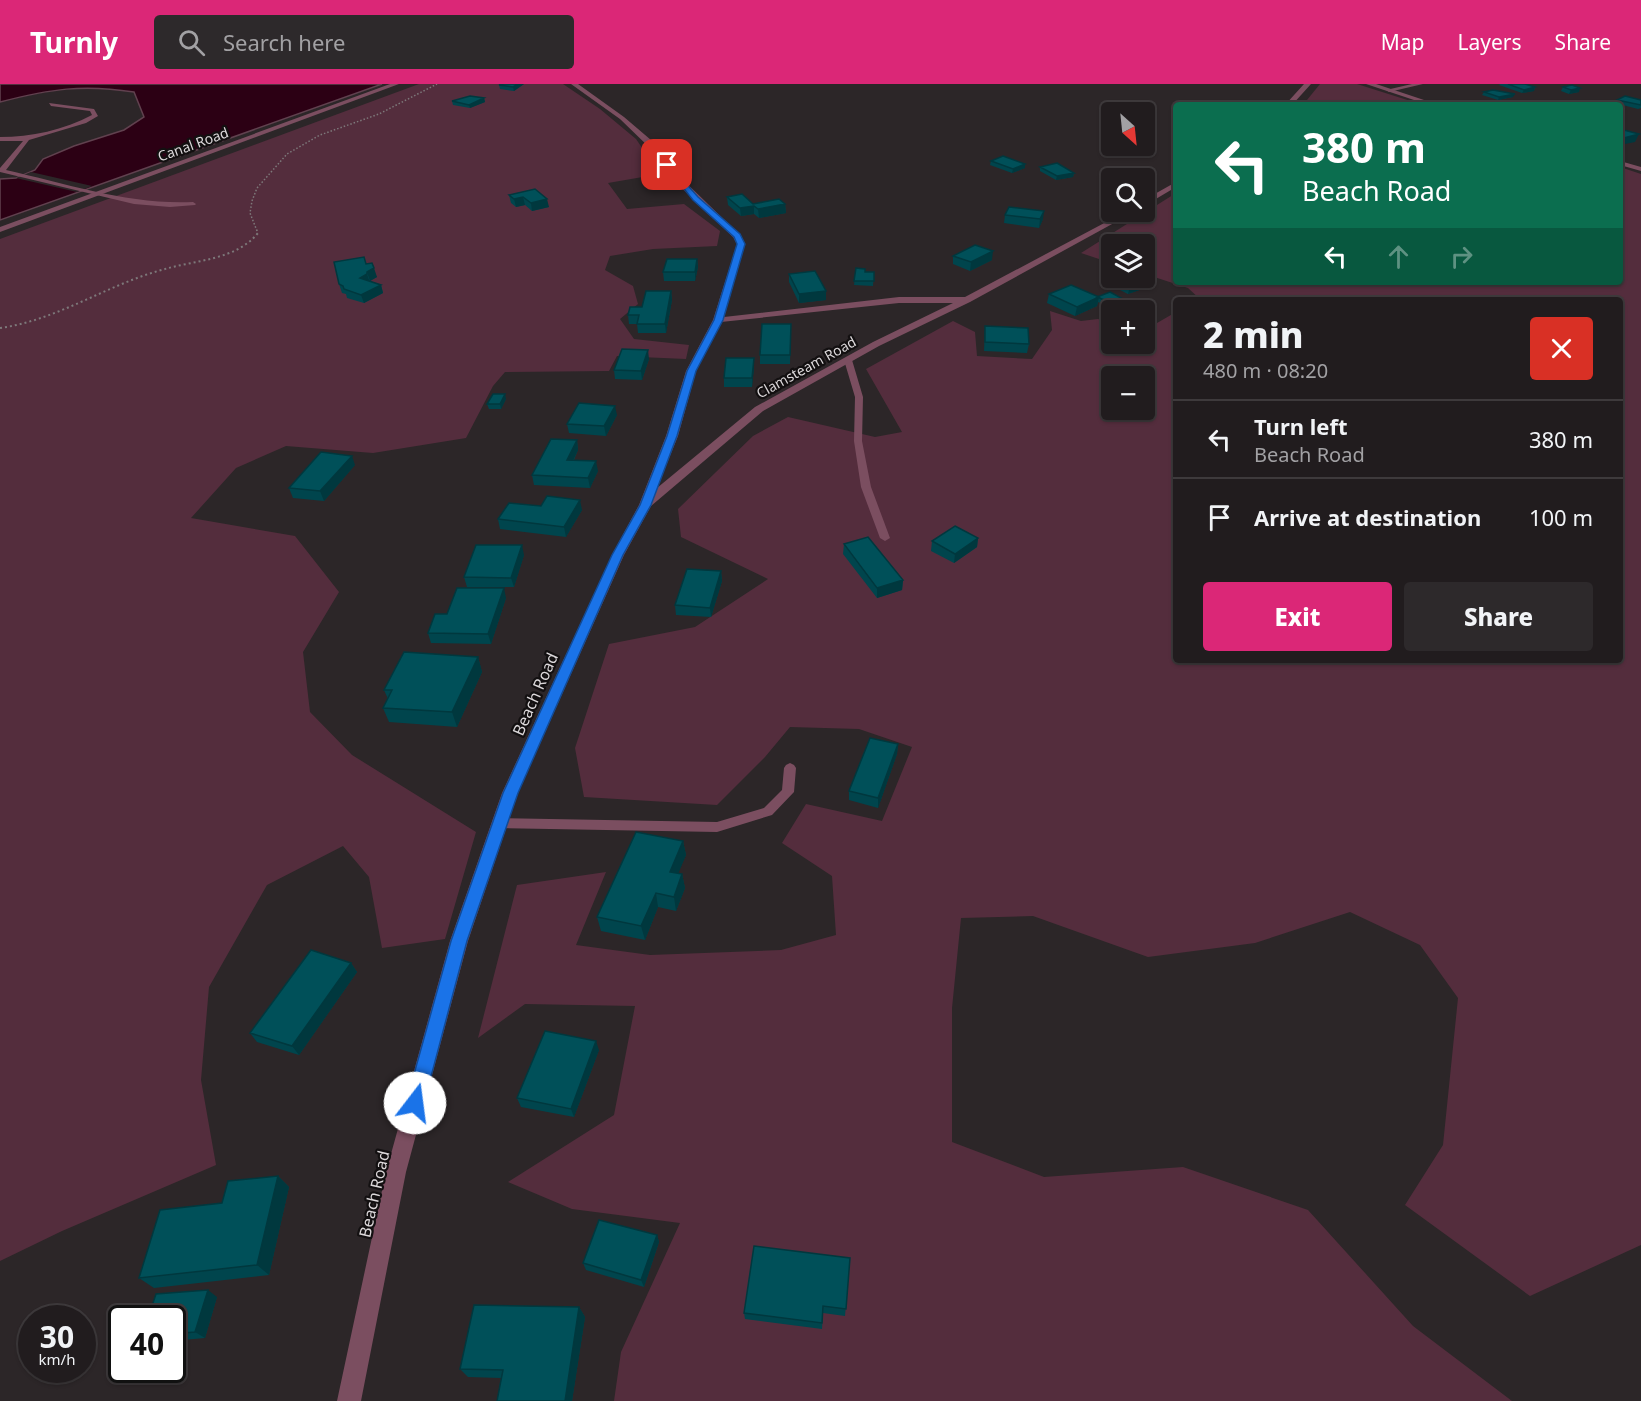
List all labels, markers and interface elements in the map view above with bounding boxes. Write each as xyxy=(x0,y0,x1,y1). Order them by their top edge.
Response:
search box xyxy=(154,15,574,69)
text: Turnly xyxy=(30,23,118,61)
icon: search xyxy=(175,26,208,59)
text: Search here xyxy=(223,27,345,57)
text: Map xyxy=(1381,28,1425,56)
text: Layers xyxy=(1458,28,1522,56)
text: Share xyxy=(1555,28,1611,56)
north arrow xyxy=(1101,102,1155,156)
map controls xyxy=(1101,102,1155,420)
text: 380 m xyxy=(1302,118,1426,175)
street label: Canal Road xyxy=(155,122,231,166)
icon: left xyxy=(1203,126,1281,204)
pin xyxy=(641,139,692,190)
icon: arrive xyxy=(650,148,683,181)
button: search xyxy=(1101,168,1155,222)
text: Beach Road xyxy=(1302,172,1451,209)
button: layers xyxy=(1101,234,1155,288)
icon: left xyxy=(1319,240,1352,273)
icon: ahead xyxy=(1382,240,1415,273)
icon: right xyxy=(1445,240,1478,273)
button: + xyxy=(1101,300,1155,354)
text: 2 min xyxy=(1203,310,1304,359)
button: close xyxy=(1530,317,1593,380)
street label: Clamsteam Road xyxy=(753,332,859,402)
text: 480 m · 08:20 xyxy=(1203,357,1328,384)
button: − xyxy=(1101,366,1155,420)
text: Turn left xyxy=(1254,411,1348,441)
icon: left xyxy=(1203,423,1236,456)
text: 380 m xyxy=(1529,424,1593,454)
text: Beach Road xyxy=(1254,441,1365,468)
icon: arrive xyxy=(1203,501,1236,534)
text: Arrive at destination xyxy=(1254,502,1481,532)
text: 100 m xyxy=(1529,502,1593,532)
button: Exit xyxy=(1203,582,1392,651)
button: Share xyxy=(1404,582,1593,651)
street label: Beach Road xyxy=(507,649,563,739)
position arrow xyxy=(383,1071,447,1135)
street label: Beach Road xyxy=(353,1148,395,1240)
speed limit sign: 40 xyxy=(108,1305,186,1383)
text: 30 xyxy=(40,1316,74,1357)
text: km/h xyxy=(39,1349,75,1369)

